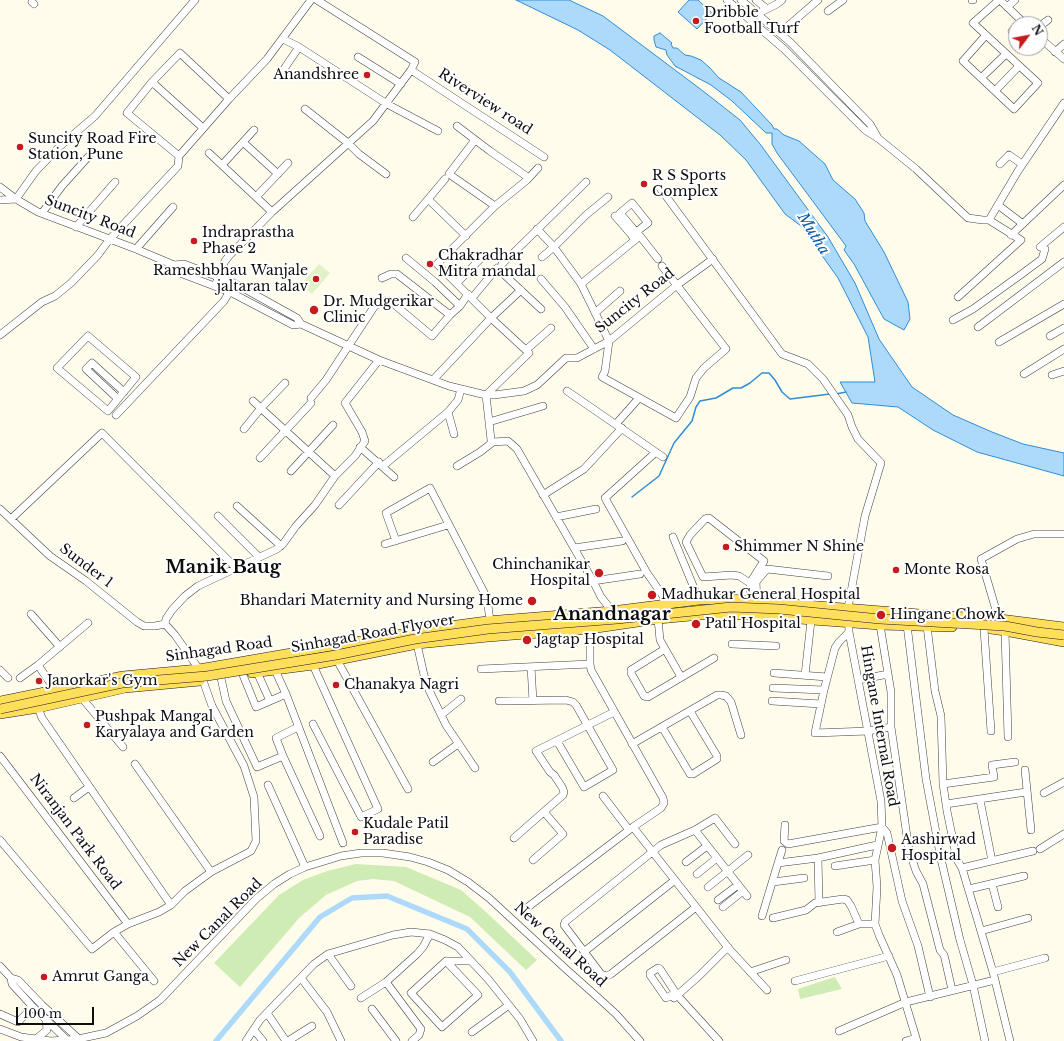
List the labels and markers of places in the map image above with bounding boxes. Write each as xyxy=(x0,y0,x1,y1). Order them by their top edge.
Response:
place label: Dribble Football Turf xyxy=(704,5,799,38)
marker: Dribble Football Turf xyxy=(691,16,701,26)
place label: Anandshree xyxy=(273,67,359,83)
marker: Anandshree xyxy=(362,70,372,80)
place label: Suncity Road Fire Station, Pune xyxy=(28,131,157,164)
marker: Suncity Road Fire Station, Pune xyxy=(15,142,25,152)
place label: R S Sports Complex xyxy=(652,168,726,200)
marker: R S Sports Complex xyxy=(639,179,649,189)
place label: Indraprastha Phase 2 xyxy=(202,225,294,258)
marker: Indraprastha Phase 2 xyxy=(189,236,199,246)
place label: Chakradhar Mitra mandal xyxy=(438,248,536,280)
marker: Chakradhar Mitra mandal xyxy=(425,259,435,269)
place label: Rameshbhau Wanjale jaltaran talav xyxy=(153,263,308,296)
marker: Rameshbhau Wanjale jaltaran talav xyxy=(311,274,321,284)
place label: Dr. Mudgerikar Clinic xyxy=(323,294,434,326)
marker: Dr. Mudgerikar Clinic xyxy=(308,304,320,316)
place label: Shimmer N Shine xyxy=(734,539,864,555)
marker: Shimmer N Shine xyxy=(721,542,731,552)
place label: Chinchanikar Hospital xyxy=(492,557,590,590)
place label: Monte Rosa xyxy=(904,562,989,578)
marker: Monte Rosa xyxy=(891,565,901,575)
marker: Chinchanikar Hospital xyxy=(593,567,605,579)
place label: Madhukar General Hospital xyxy=(661,587,860,603)
marker: Madhukar General Hospital xyxy=(646,589,658,601)
place label: Bhandari Maternity and Nursing Home xyxy=(240,593,523,609)
marker: Bhandari Maternity and Nursing Home xyxy=(526,595,538,607)
place label: Hingane Chowk xyxy=(890,607,1005,623)
marker: Hingane Chowk xyxy=(875,609,887,621)
place label: Patil Hospital xyxy=(705,616,801,632)
marker: Patil Hospital xyxy=(690,618,702,630)
place label: Jagtap Hospital xyxy=(536,632,644,648)
marker: Jagtap Hospital xyxy=(521,634,533,646)
place label: Janorkar's Gym xyxy=(47,673,158,689)
marker: Janorkar's Gym xyxy=(34,676,44,686)
place label: Chanakya Nagri xyxy=(344,677,459,693)
marker: Chanakya Nagri xyxy=(331,680,341,690)
place label: Pushpak Mangal Karyalaya and Garden xyxy=(95,709,254,742)
marker: Pushpak Mangal Karyalaya and Garden xyxy=(82,720,92,730)
place label: Kudale Patil Paradise xyxy=(363,816,449,848)
marker: Kudale Patil Paradise xyxy=(350,827,360,837)
place label: Aashirwad Hospital xyxy=(901,832,976,864)
marker: Aashirwad Hospital xyxy=(886,842,898,854)
place label: Amrut Ganga xyxy=(52,969,149,985)
marker: Amrut Ganga xyxy=(39,972,49,982)

